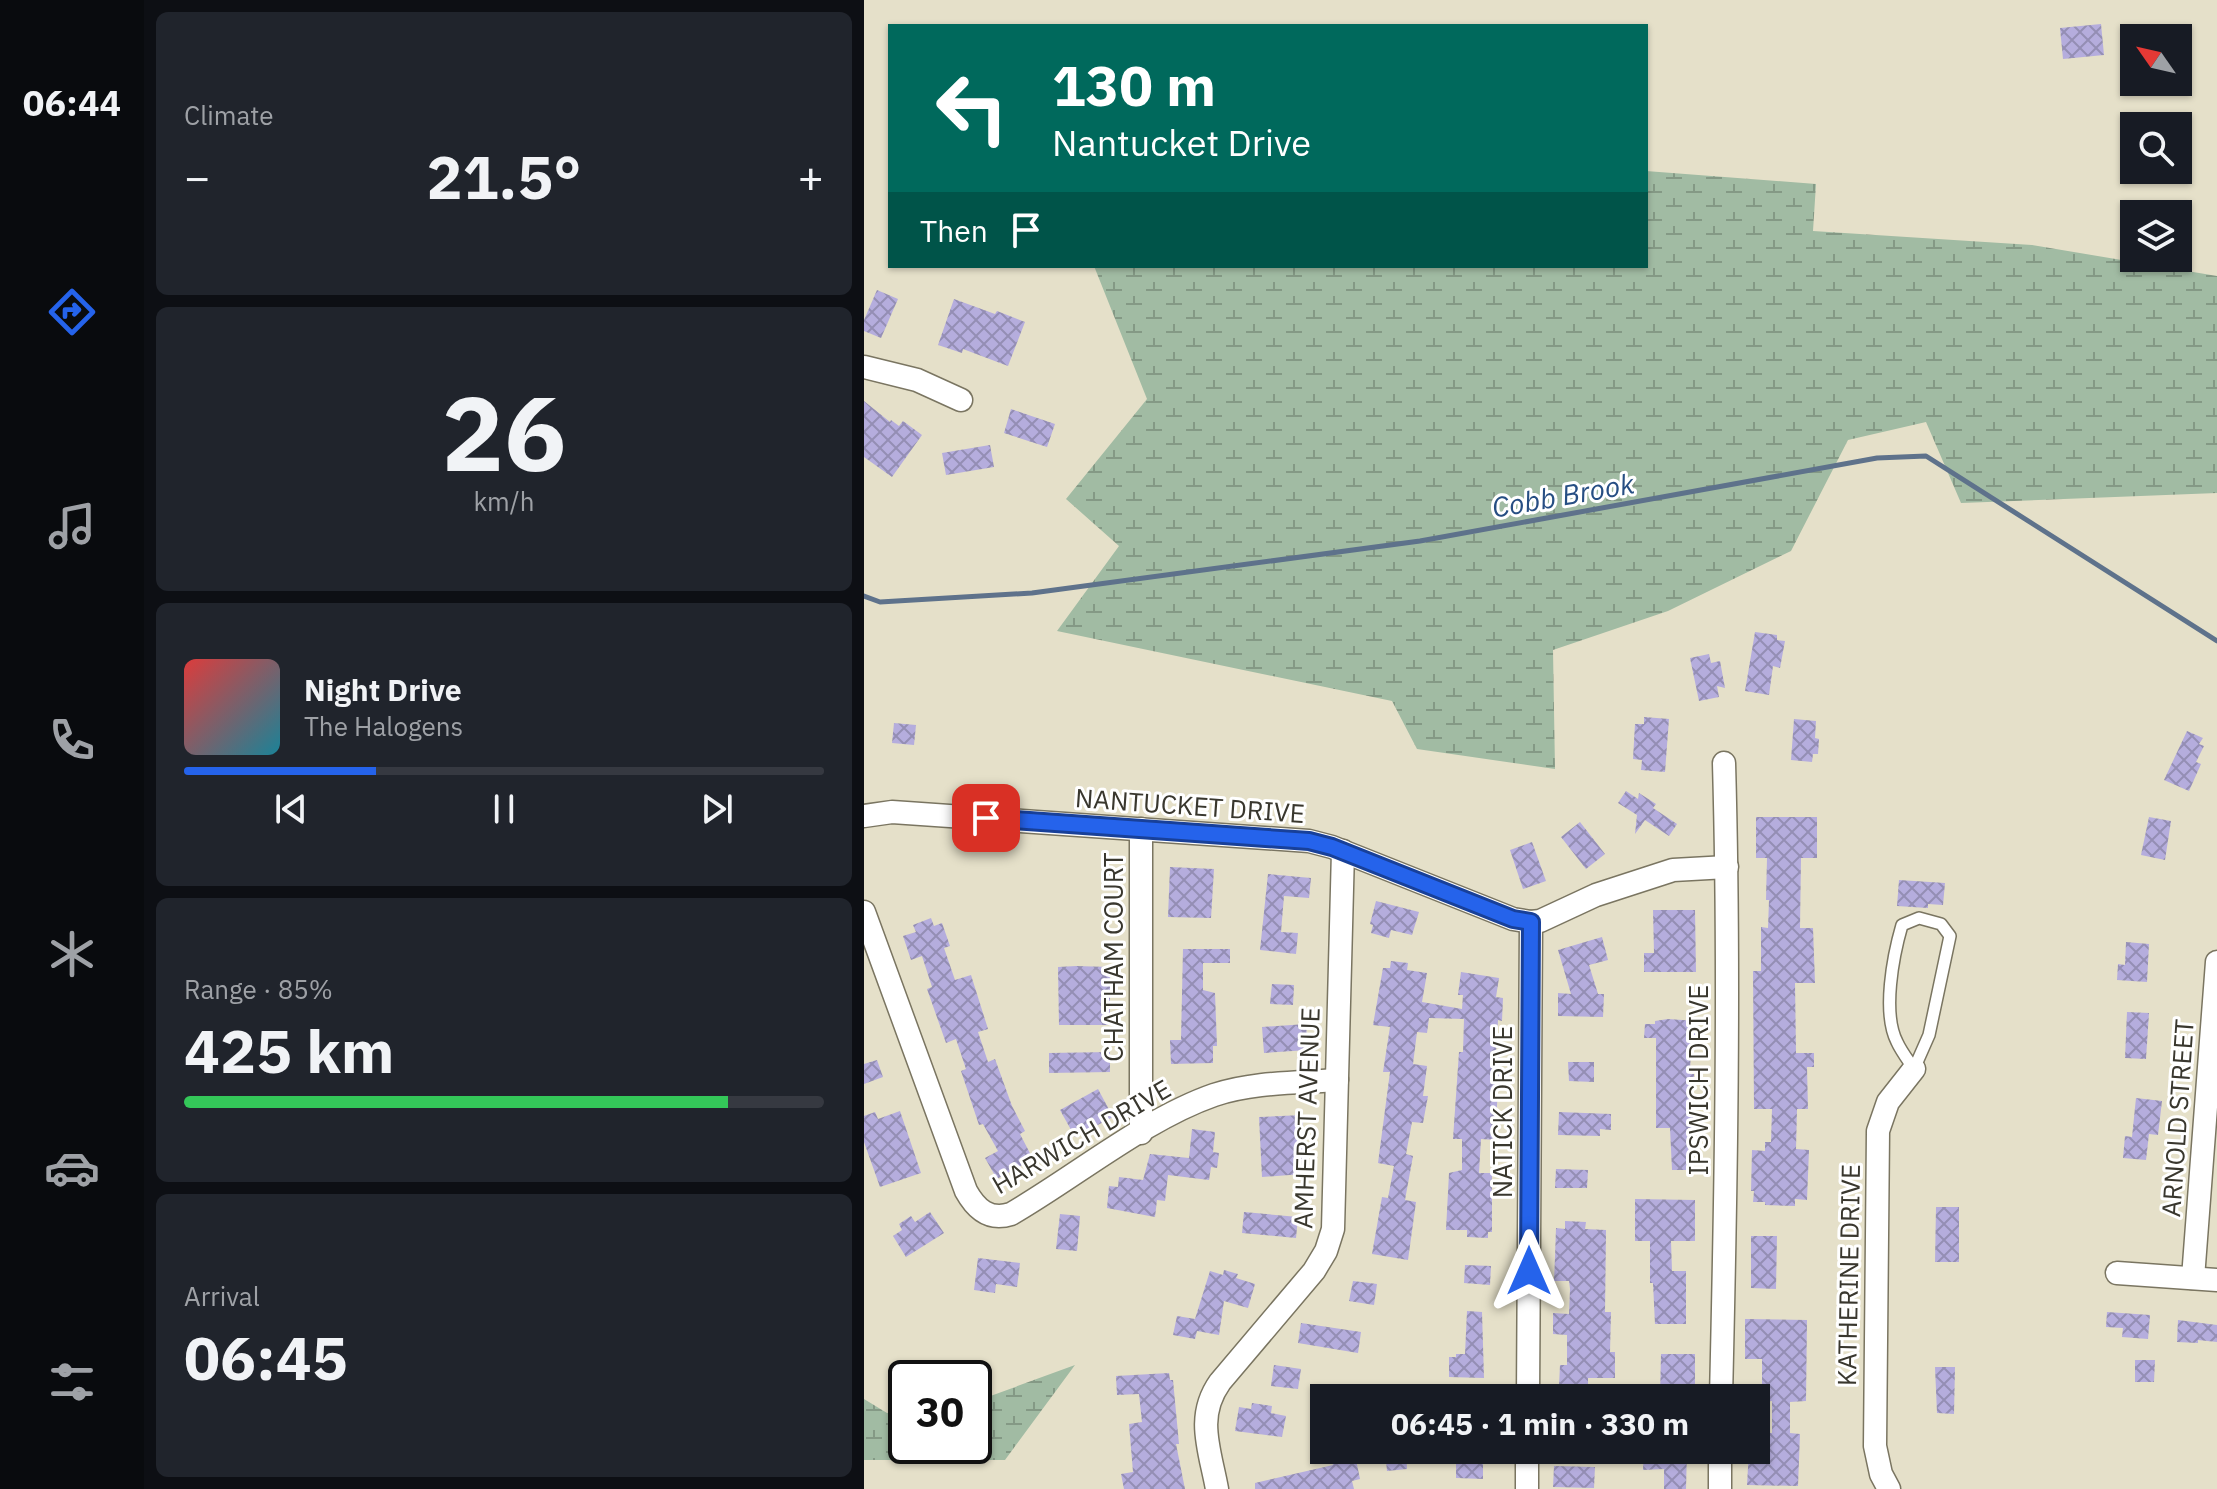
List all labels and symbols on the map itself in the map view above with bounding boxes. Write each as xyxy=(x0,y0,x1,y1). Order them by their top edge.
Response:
north arrow xyxy=(2120,24,2192,96)
water label: Cobb Brook xyxy=(1489,464,1637,526)
street label: NANTUCKET DRIVE xyxy=(1074,780,1306,830)
pin xyxy=(952,784,1020,852)
street label: CHATHAM COURT xyxy=(1096,852,1130,1062)
street label: IPSWICH DRIVE xyxy=(1681,984,1715,1176)
street label: AMHERST AVENUE xyxy=(1285,1007,1327,1229)
street label: ARNOLD STREET xyxy=(2153,1018,2201,1218)
street label: NATICK DRIVE xyxy=(1485,1026,1519,1198)
street label: HARWICH DRIVE xyxy=(985,1071,1177,1201)
street label: KATHERINE DRIVE xyxy=(1829,1164,1867,1386)
position arrow xyxy=(1487,1229,1571,1313)
speed limit sign: 30 xyxy=(888,1360,992,1464)

